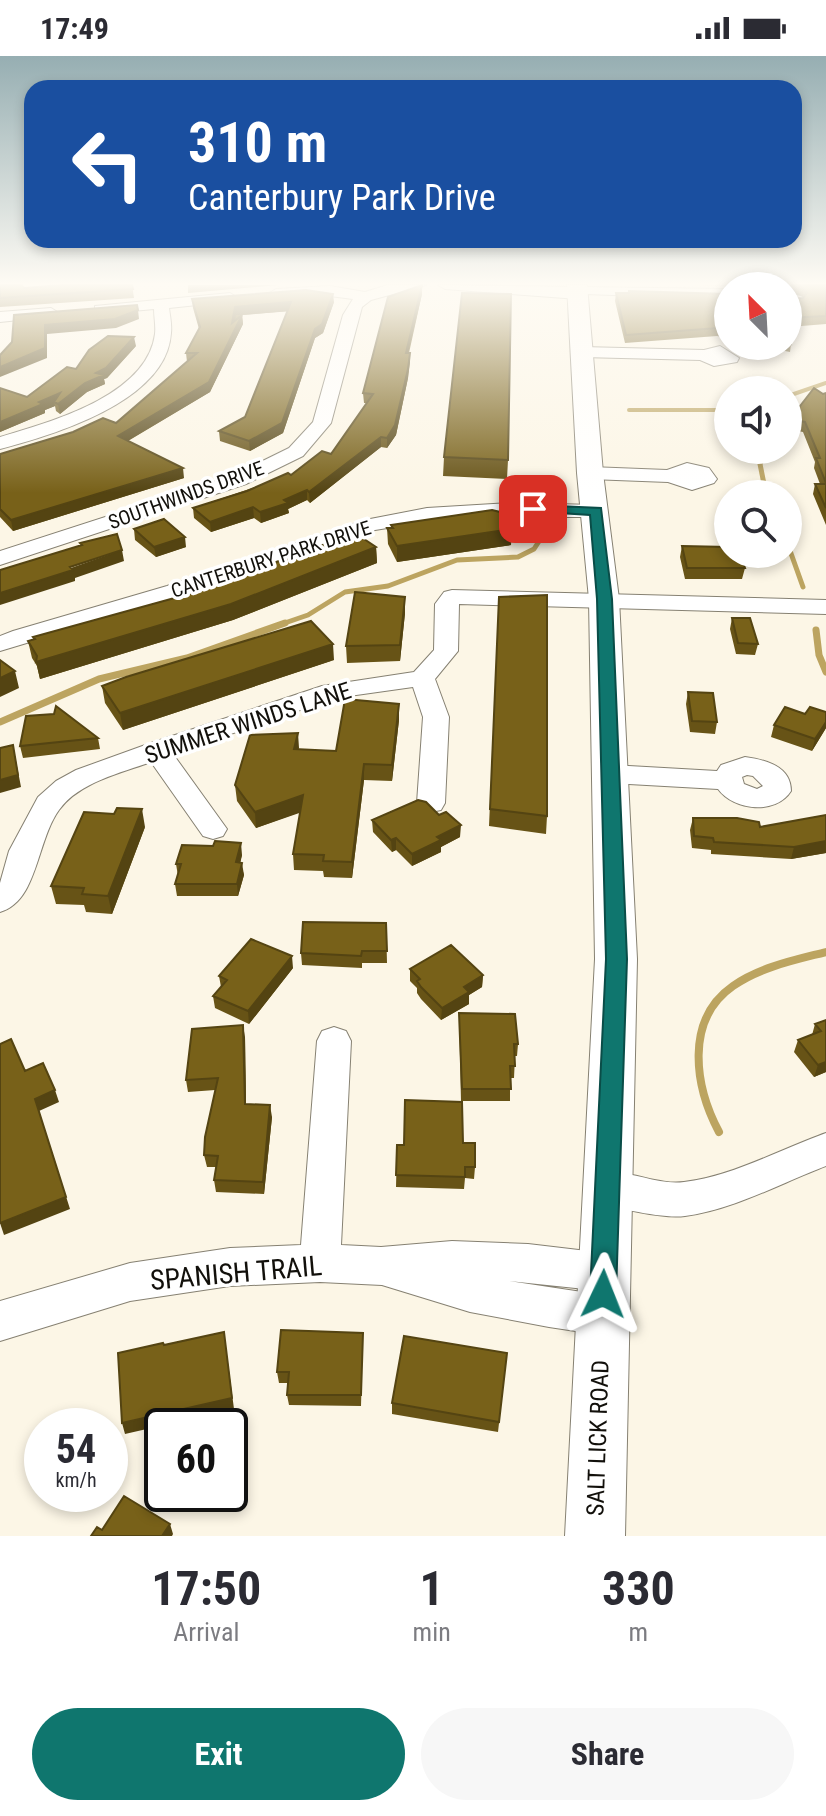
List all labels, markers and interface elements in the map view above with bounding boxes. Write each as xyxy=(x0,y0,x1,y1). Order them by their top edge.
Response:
text: 17:49 xyxy=(40,11,109,46)
text: 310 m xyxy=(188,110,327,176)
icon: left xyxy=(56,112,160,216)
text: Canterbury Park Drive xyxy=(188,177,496,219)
north arrow xyxy=(714,272,802,360)
map controls xyxy=(714,272,802,568)
button: sound xyxy=(714,376,802,464)
street label: SOUTHWINDS DRIVE xyxy=(105,456,267,534)
pin xyxy=(499,475,567,543)
button: search xyxy=(714,480,802,568)
icon: arrive xyxy=(511,487,555,531)
street label: CANTERBURY PARK DRIVE xyxy=(168,515,374,603)
street label: SUMMER WINDS LANE xyxy=(141,676,355,770)
street label: SPANISH TRAIL xyxy=(149,1249,323,1297)
position arrow xyxy=(561,1252,645,1336)
street label: SALT LICK ROAD xyxy=(581,1360,615,1516)
speed limit sign: 60 xyxy=(144,1408,248,1512)
text: 54 xyxy=(56,1426,96,1473)
text: km/h xyxy=(55,1468,97,1492)
text: 17:50 xyxy=(151,1560,261,1617)
text: 1 xyxy=(420,1560,444,1617)
text: 330 xyxy=(602,1560,675,1617)
text: Arrival xyxy=(173,1617,239,1647)
text: min xyxy=(413,1617,451,1647)
text: m xyxy=(629,1617,648,1647)
button: Exit xyxy=(32,1708,405,1800)
button: Share xyxy=(421,1708,794,1800)

